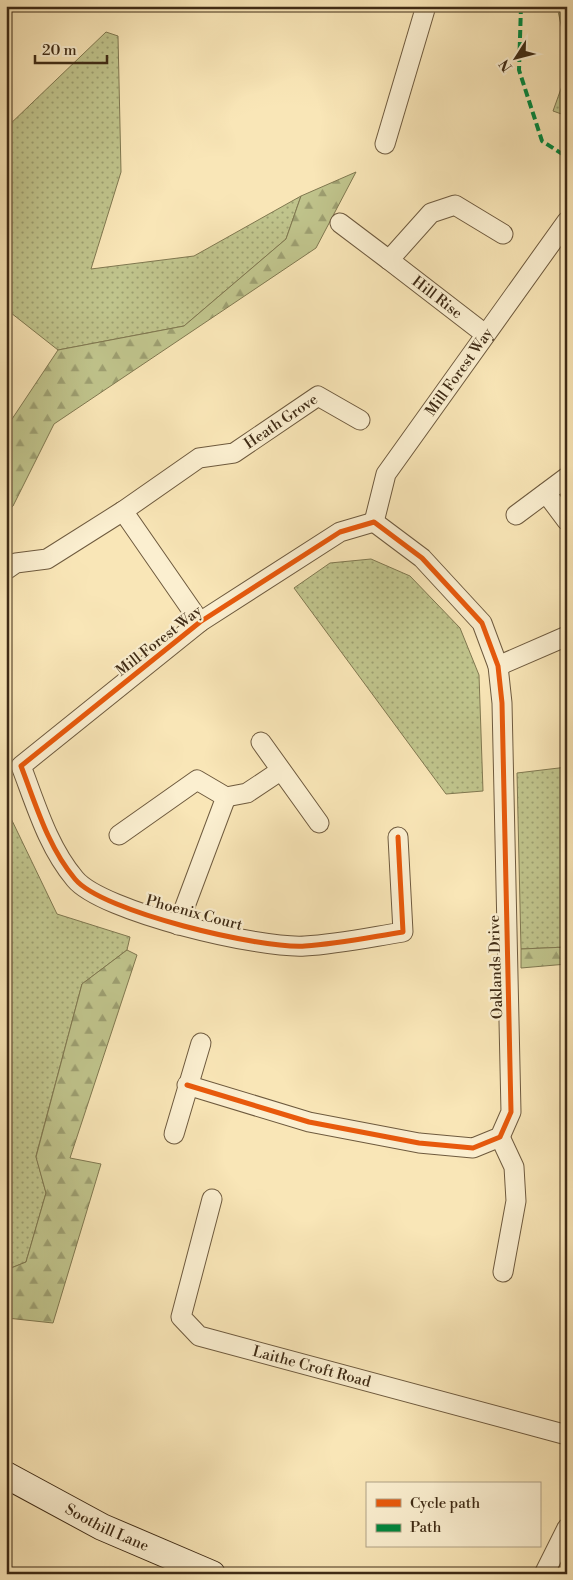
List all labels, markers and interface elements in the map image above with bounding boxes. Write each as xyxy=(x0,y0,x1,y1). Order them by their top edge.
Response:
scale bar xyxy=(35,32,108,64)
north arrow xyxy=(490,32,540,82)
text: 20 m xyxy=(42,41,77,60)
text: N xyxy=(496,55,517,75)
street label: Hill Rise xyxy=(408,272,466,323)
street label: Mill Forest Way xyxy=(421,324,497,420)
street label: Heath Grove xyxy=(240,389,321,453)
street label: Mill Forest Way xyxy=(112,601,206,680)
street label: Phoenix Court xyxy=(144,891,245,935)
street label: Oaklands Drive xyxy=(485,914,507,1020)
street label: Laithe Croft Road xyxy=(251,1341,373,1391)
legend xyxy=(366,1482,540,1548)
text: Cycle path xyxy=(410,1494,480,1513)
street label: Soothill Lane xyxy=(62,1499,152,1555)
text: Path xyxy=(410,1518,442,1537)

